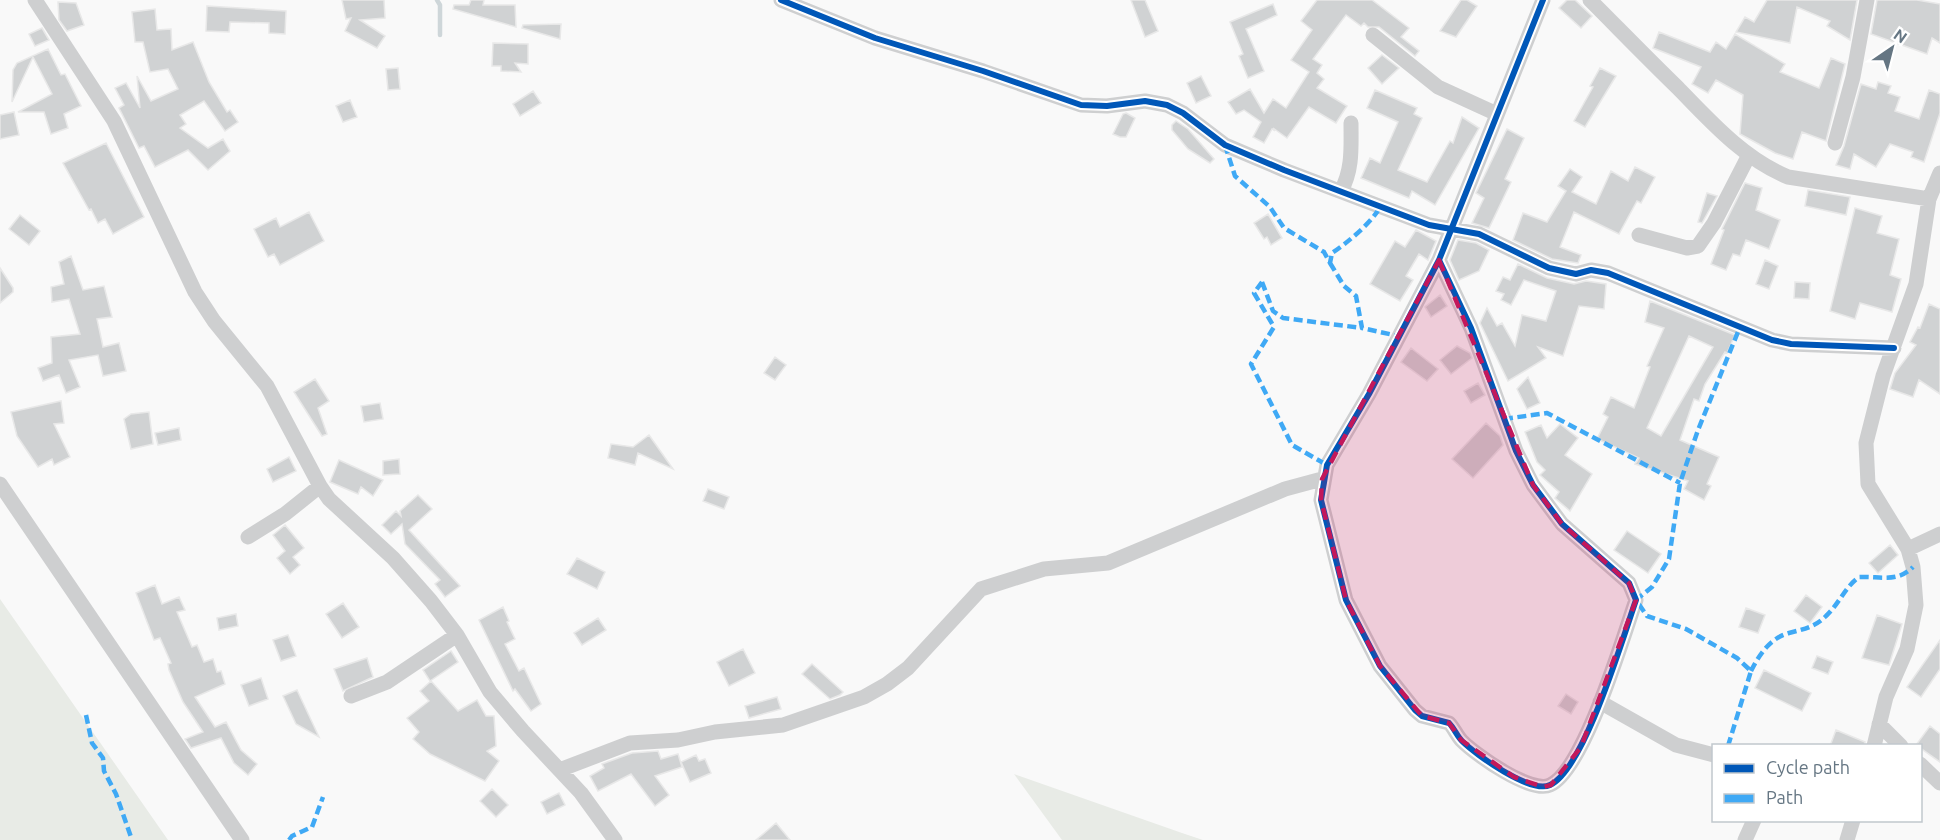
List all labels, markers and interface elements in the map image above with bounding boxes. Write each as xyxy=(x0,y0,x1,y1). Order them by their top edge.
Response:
north arrow xyxy=(1862,18,1922,78)
text: N xyxy=(1891,25,1911,47)
legend xyxy=(1712,744,1922,822)
text: Cycle path xyxy=(1766,757,1850,777)
text: Path xyxy=(1766,787,1803,807)

